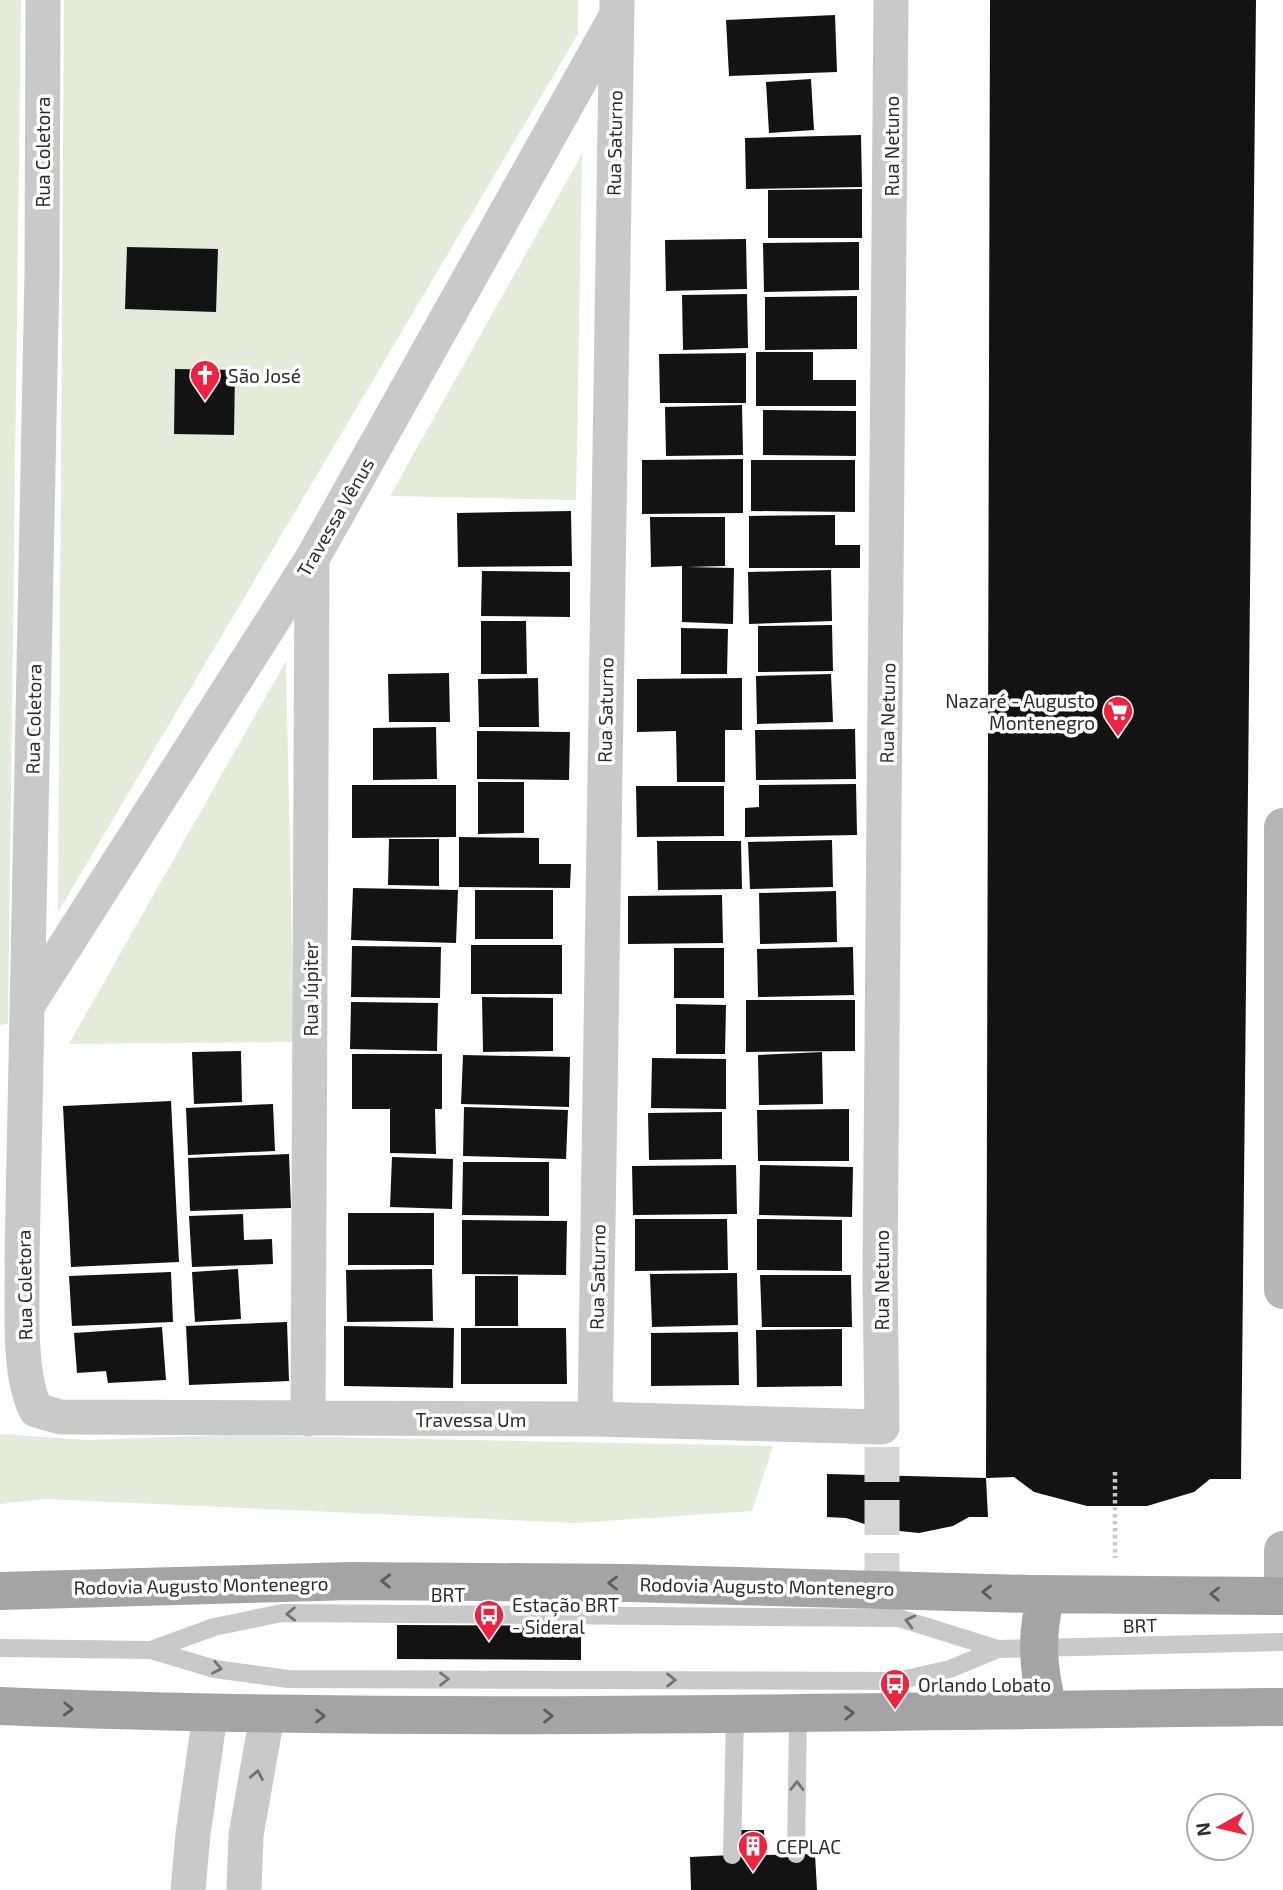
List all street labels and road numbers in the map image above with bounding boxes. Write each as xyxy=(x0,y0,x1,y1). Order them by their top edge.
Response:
street label: Rua Saturno xyxy=(602,90,626,196)
street label: Rua Netuno xyxy=(880,96,903,196)
street label: Rua Coletora xyxy=(31,97,54,207)
street label: Travessa Vênus xyxy=(292,453,378,581)
street label: Rua Saturno xyxy=(593,657,617,763)
street label: Rua Netuno xyxy=(875,662,899,764)
street label: Rua Coletora xyxy=(21,663,45,775)
street label: Rua Júpiter xyxy=(299,941,322,1036)
street label: Rua Saturno xyxy=(585,1224,609,1330)
street label: Rua Coletora xyxy=(12,1229,36,1341)
street label: Rua Netuno xyxy=(870,1230,893,1330)
street label: Travessa Um xyxy=(416,1408,526,1431)
street label: Rodovia Augusto Montenegro xyxy=(73,1571,329,1599)
street label: Rodovia Augusto Montenegro xyxy=(639,1572,895,1600)
street label: BRT xyxy=(431,1583,465,1606)
street label: BRT xyxy=(1122,1613,1158,1637)

